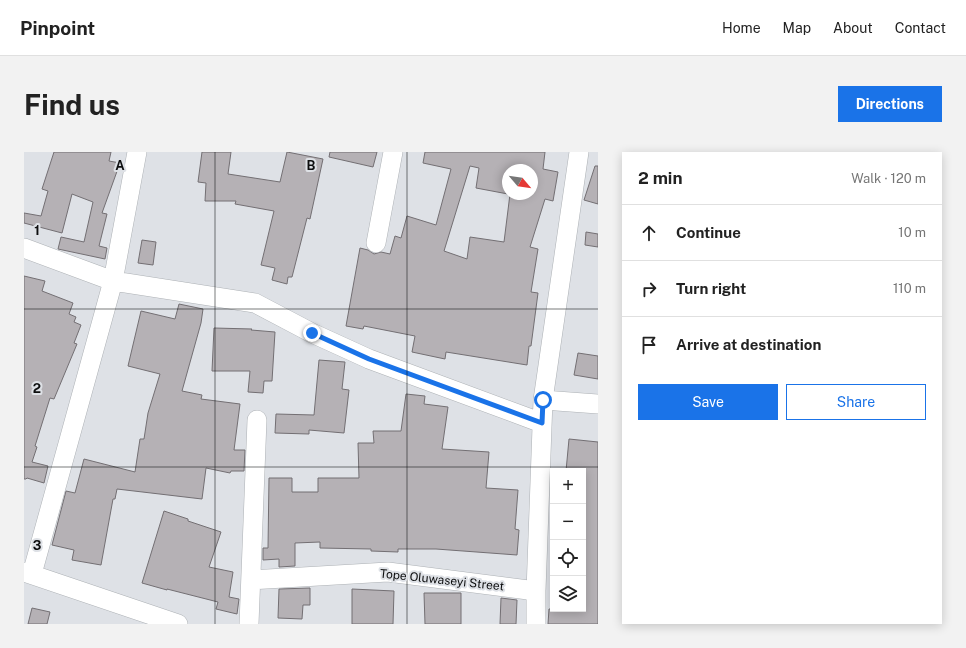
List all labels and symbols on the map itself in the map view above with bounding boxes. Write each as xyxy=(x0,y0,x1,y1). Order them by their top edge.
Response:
text: A xyxy=(115,158,125,173)
text: B xyxy=(307,158,316,173)
north arrow xyxy=(502,164,538,200)
text: 1 xyxy=(34,223,40,238)
route end xyxy=(303,324,321,342)
text: 2 xyxy=(33,381,41,396)
route start xyxy=(534,391,552,409)
text: 3 xyxy=(33,538,42,553)
street label: Tope Oluwaseyi Street xyxy=(379,567,505,594)

